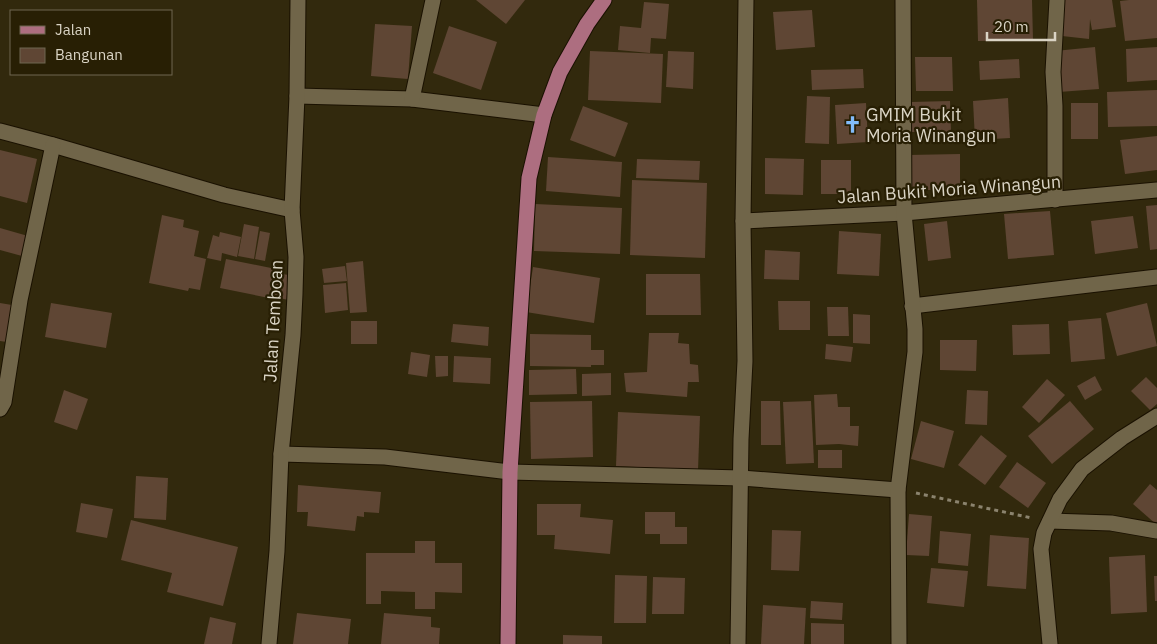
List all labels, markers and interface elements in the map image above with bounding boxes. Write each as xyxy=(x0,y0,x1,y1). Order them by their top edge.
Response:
legend xyxy=(10,10,172,75)
scale bar xyxy=(987,10,1054,42)
text: 20 m xyxy=(994,17,1029,36)
text: Jalan xyxy=(55,20,91,39)
text: Bangunan xyxy=(55,45,123,64)
place label: GMIM Bukit Moria Winangun xyxy=(866,103,996,147)
church icon: GMIM Bukit Moria Winangun xyxy=(842,114,862,134)
street label: Jalan Bukit Moria Winangun xyxy=(836,170,1062,208)
street label: Jalan Temboan xyxy=(258,259,288,383)

